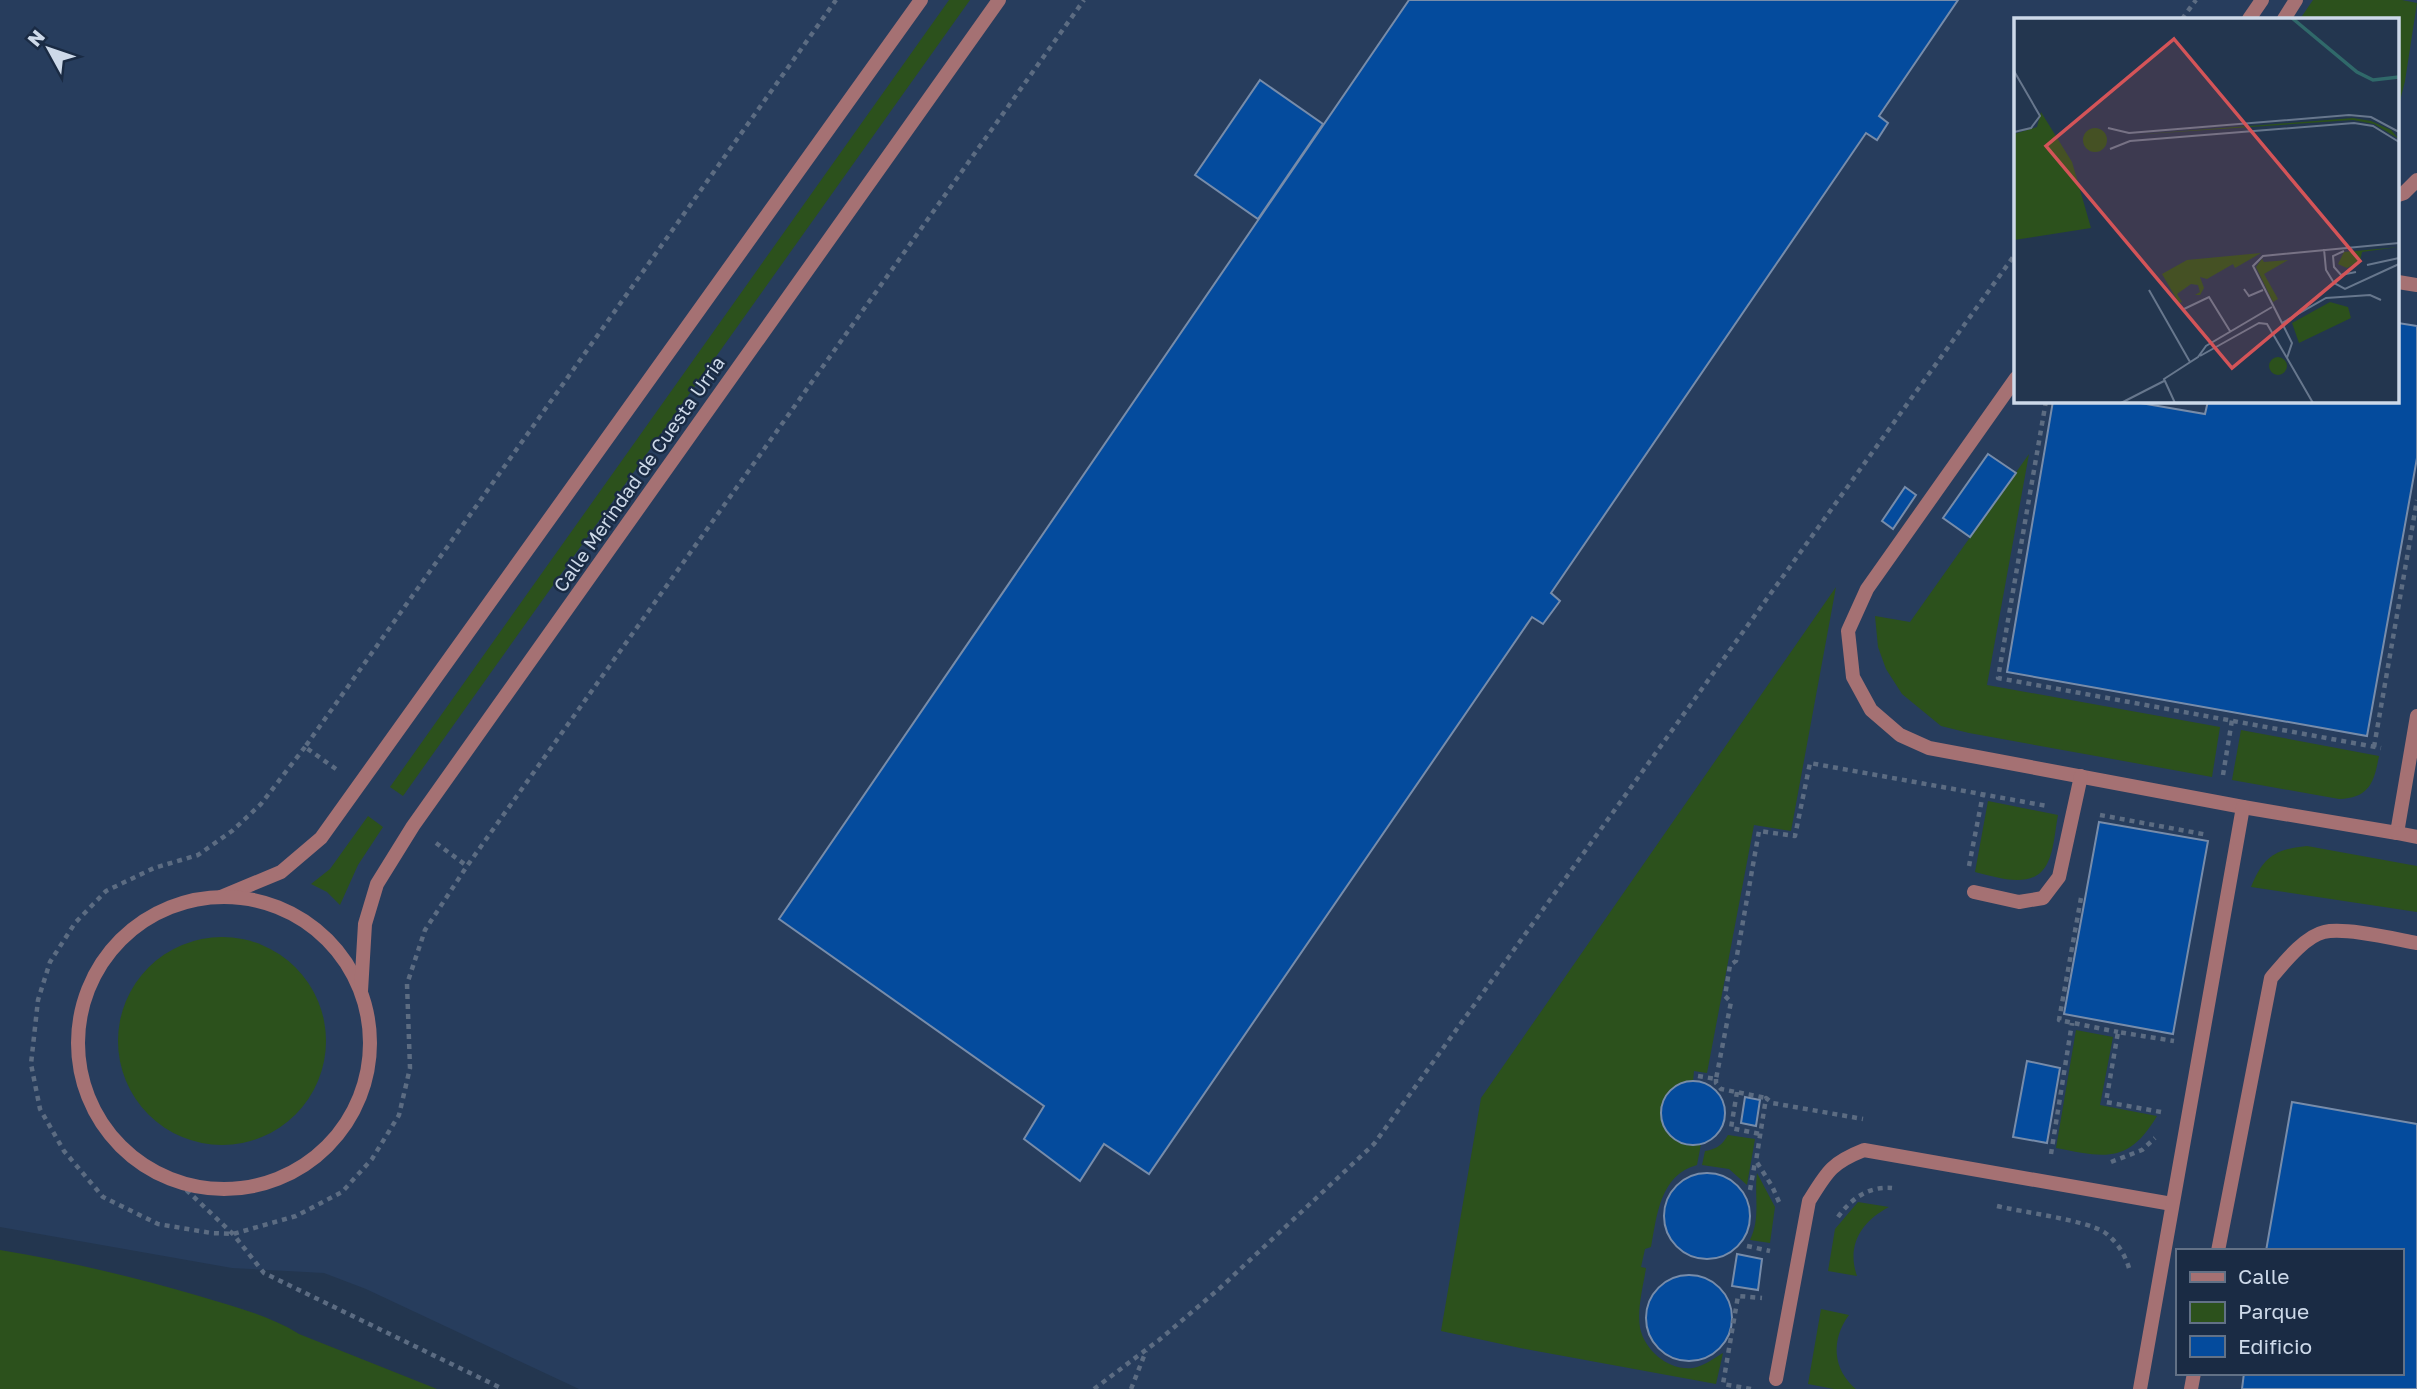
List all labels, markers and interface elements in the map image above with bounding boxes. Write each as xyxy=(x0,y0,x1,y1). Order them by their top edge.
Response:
north arrow xyxy=(14,14,84,84)
inset map xyxy=(2014,18,2400,402)
text: N xyxy=(22,25,49,51)
street label: Calle Merindad de Cuesta Urria xyxy=(548,351,729,596)
legend xyxy=(2176,1249,2403,1375)
text: Calle xyxy=(2238,1263,2290,1289)
text: Parque xyxy=(2238,1298,2309,1324)
text: Edificio xyxy=(2238,1333,2312,1359)

